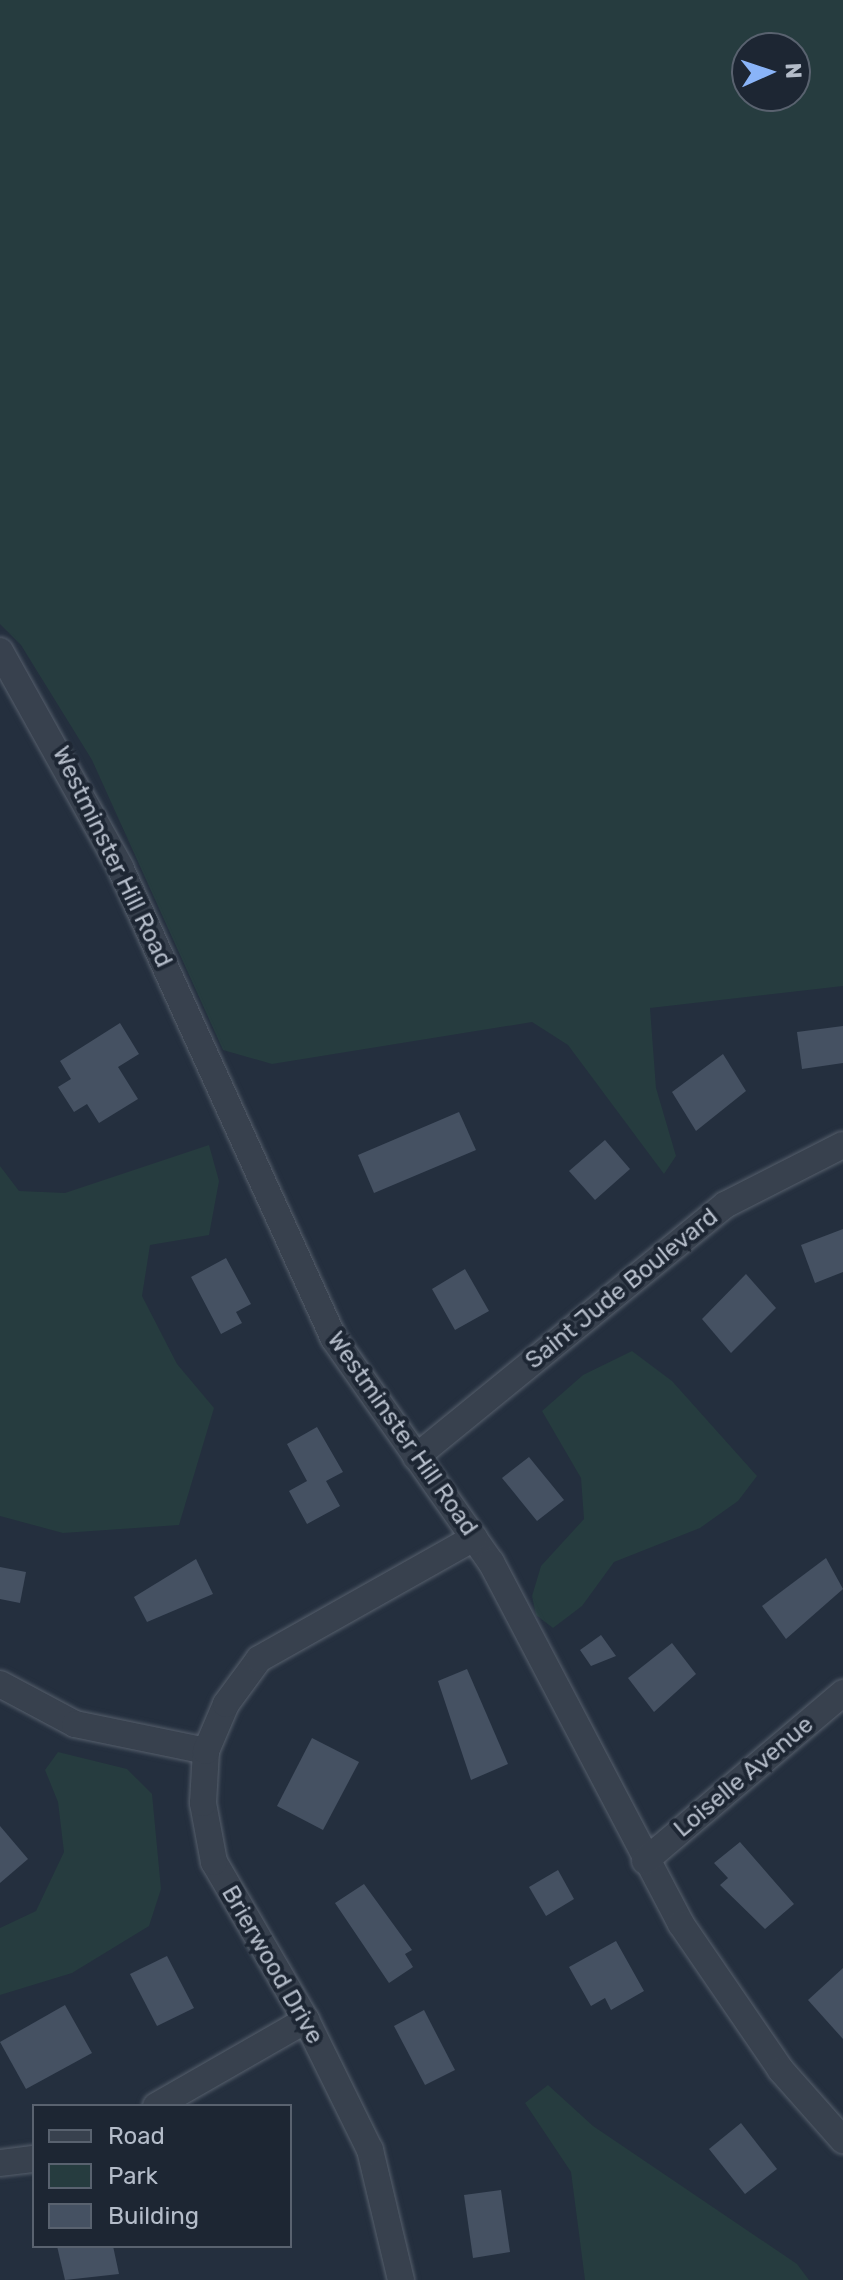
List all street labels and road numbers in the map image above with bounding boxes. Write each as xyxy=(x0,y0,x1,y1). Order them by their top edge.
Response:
street label: Westminster Hill Road xyxy=(46,742,178,972)
street label: Saint Jude Boulevard xyxy=(520,1203,724,1375)
street label: Westminster Hill Road xyxy=(321,1326,483,1542)
street label: Loiselle Avenue xyxy=(668,1710,820,1844)
street label: Brierwood Drive xyxy=(215,1881,329,2049)

